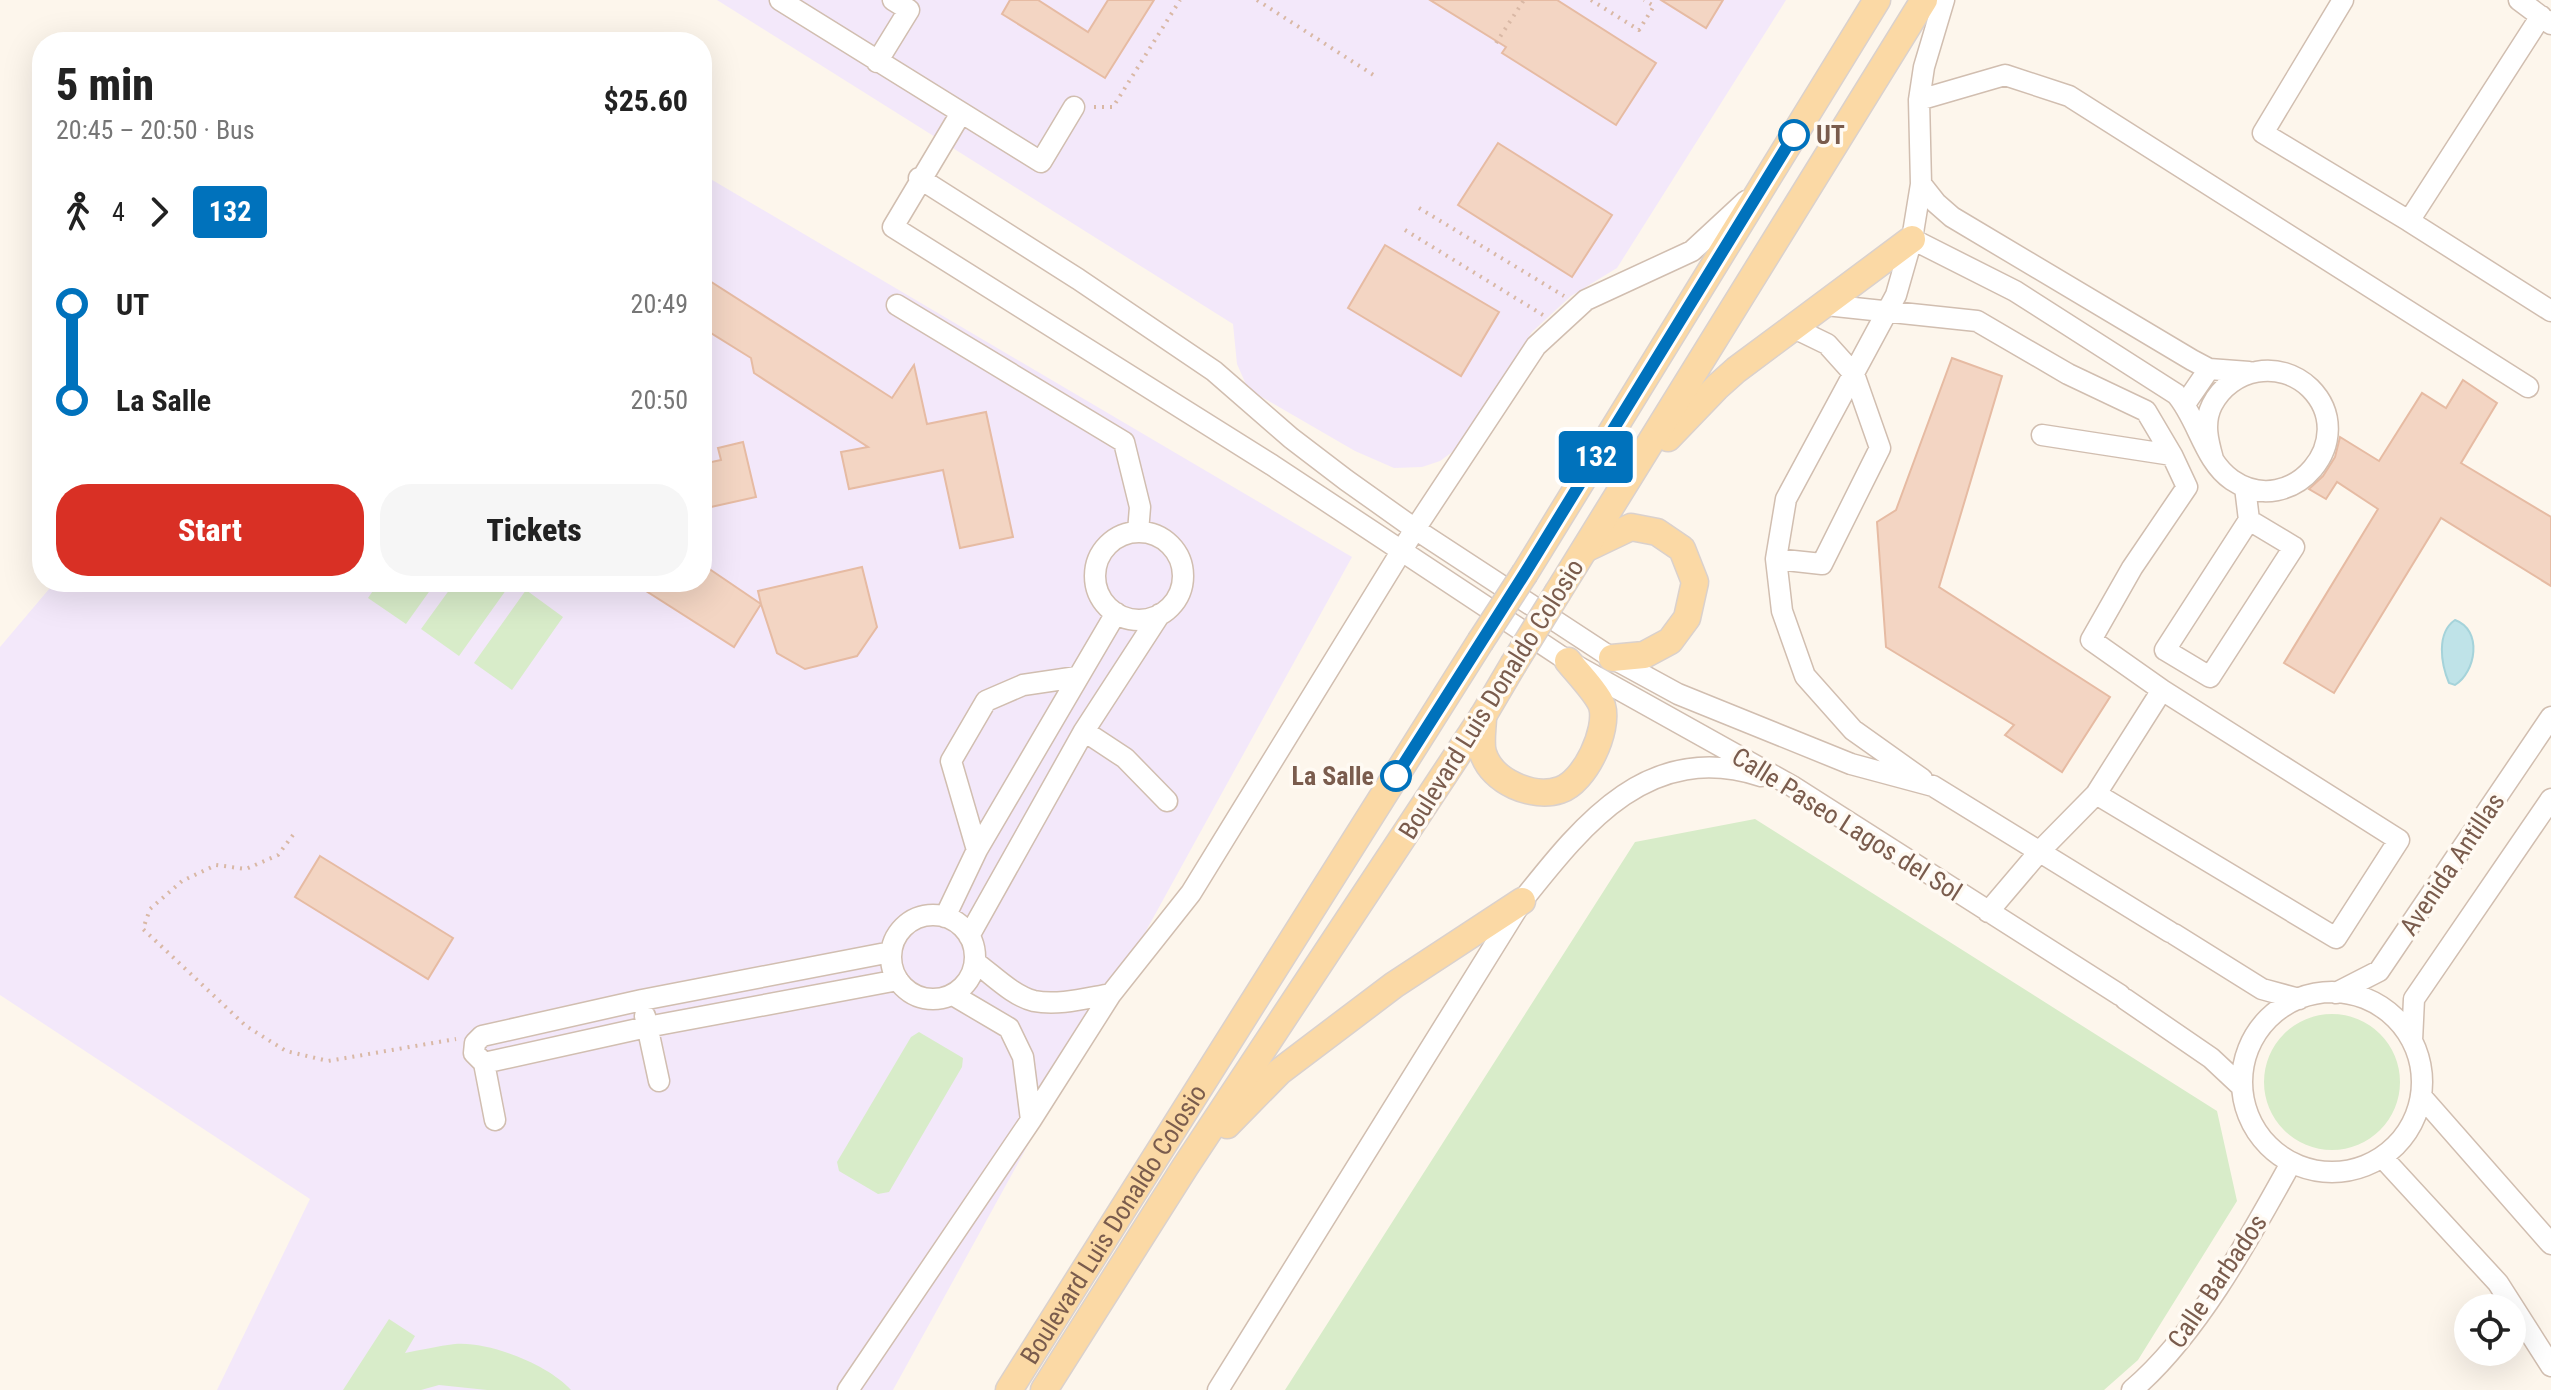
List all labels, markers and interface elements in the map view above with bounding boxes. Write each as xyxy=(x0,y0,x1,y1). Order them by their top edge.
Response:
text: 5 min xyxy=(56,59,154,111)
text: $25.60 xyxy=(603,83,688,118)
text: 20:45 – 20:50 · Bus xyxy=(56,115,255,145)
marker: UT xyxy=(1779,120,1809,150)
place label: UT xyxy=(1816,120,1845,150)
icon: walk xyxy=(56,190,100,234)
icon: forward xyxy=(137,190,181,234)
text: 132 xyxy=(209,195,251,228)
text: 4 xyxy=(112,197,125,227)
text: UT xyxy=(116,287,149,322)
text: 20:49 xyxy=(631,289,688,319)
text: La Salle xyxy=(116,383,211,418)
text: 20:50 xyxy=(631,385,688,415)
line badge: 132 xyxy=(1550,431,1642,483)
text: 132 xyxy=(1575,440,1617,473)
button: Start xyxy=(56,484,364,576)
button: Tickets xyxy=(380,484,688,576)
street label: Boulevard Luis Donaldo Colosio xyxy=(1392,553,1590,845)
street label: Calle Paseo Lagos del Sol xyxy=(1727,741,1967,907)
place label: La Salle xyxy=(1291,761,1374,791)
marker: La Salle xyxy=(1381,761,1411,791)
street label: Avenida Antillas xyxy=(2393,787,2511,941)
street label: Boulevard Luis Donaldo Colosio xyxy=(1014,1079,1213,1369)
street label: Calle Barbados xyxy=(2161,1208,2273,1354)
map controls xyxy=(2454,1294,2526,1366)
button: locate xyxy=(2454,1294,2526,1366)

